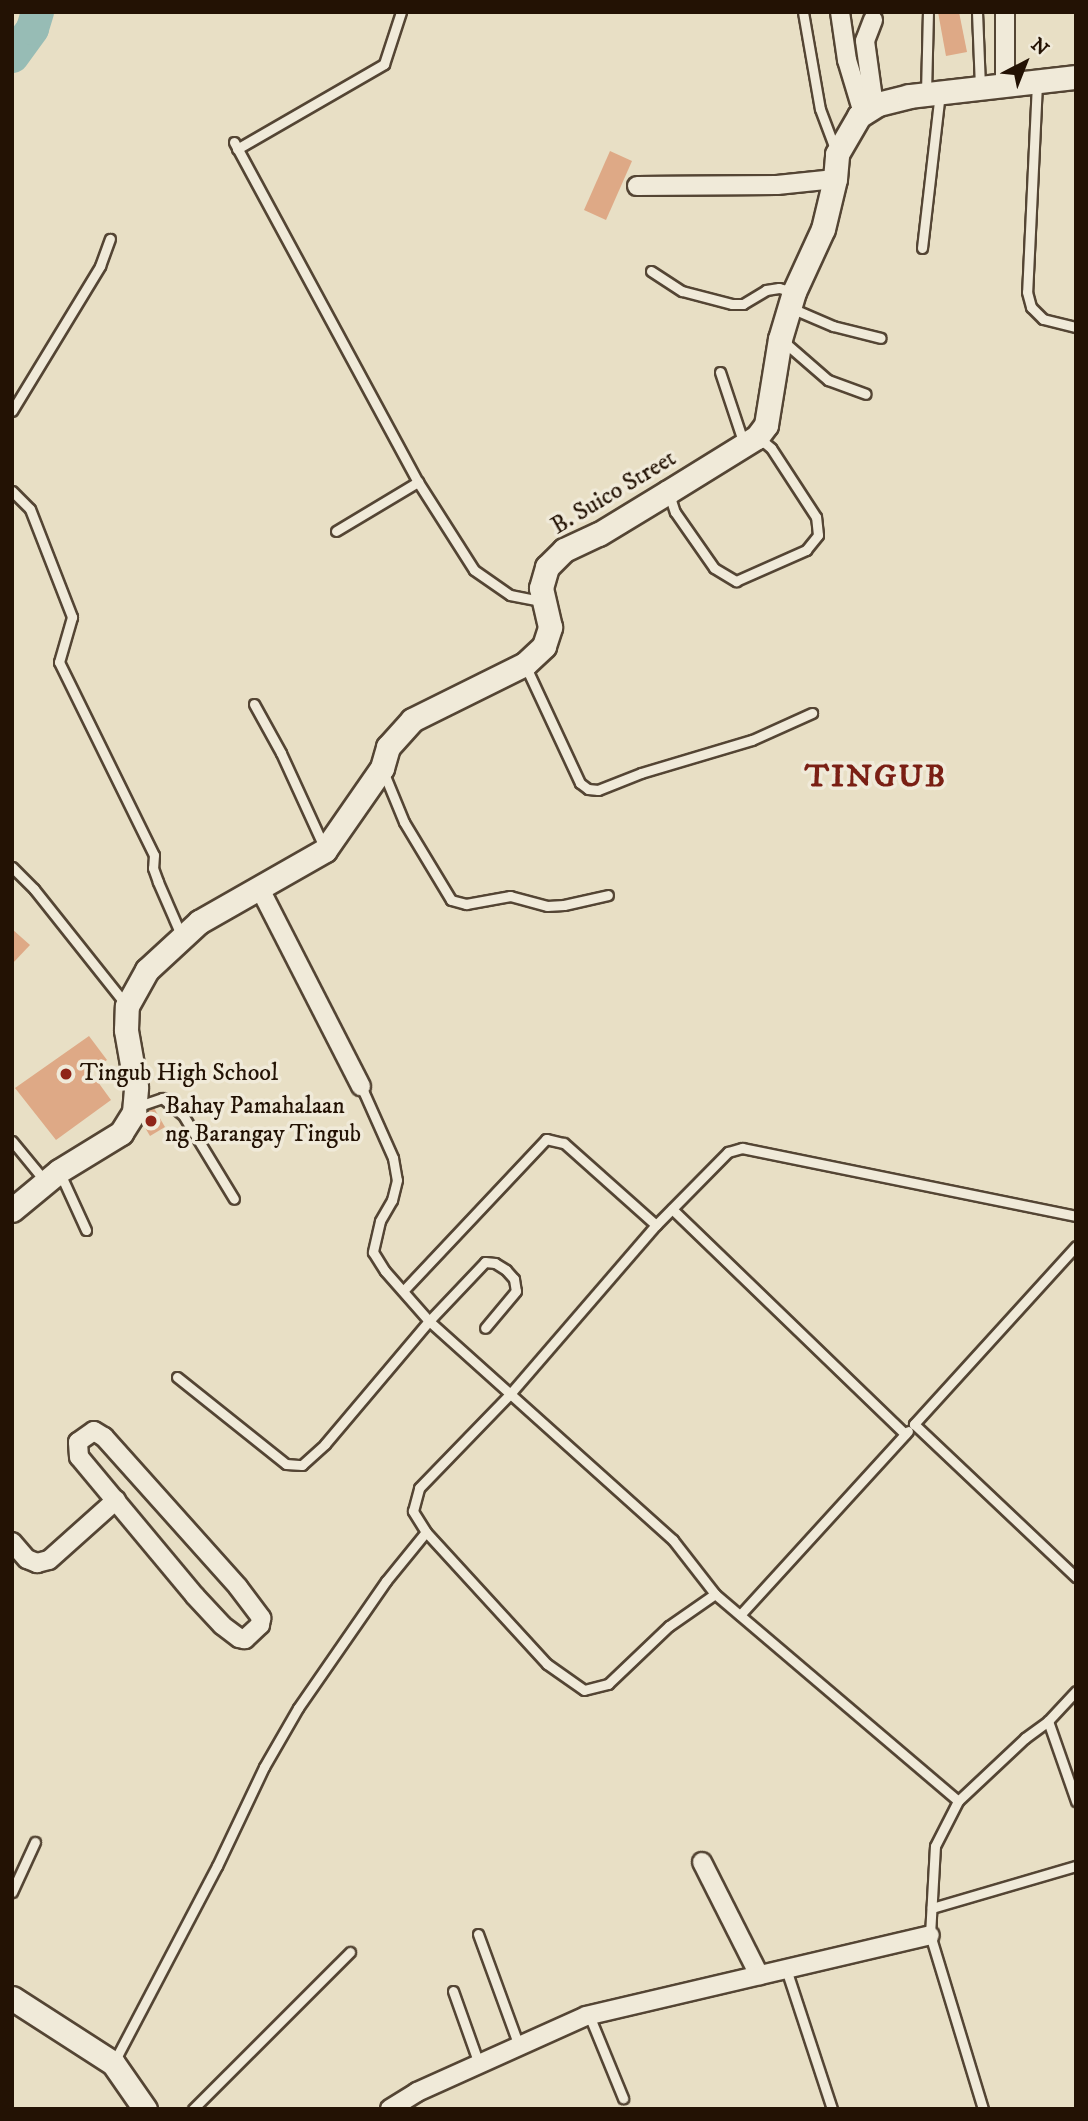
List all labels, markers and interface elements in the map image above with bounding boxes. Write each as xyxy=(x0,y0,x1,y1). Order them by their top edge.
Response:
north arrow xyxy=(990,28,1060,98)
text: N xyxy=(1026,33,1053,61)
street label: B. Suico Street xyxy=(546,445,682,541)
district label: TINGUB xyxy=(805,758,947,796)
place label: Tingub High School xyxy=(80,1060,278,1088)
marker: Tingub High School xyxy=(58,1066,74,1082)
place label: Bahay Pamahalaan ng Barangay Tingub xyxy=(165,1093,361,1149)
marker: Bahay Pamahalaan ng Barangay Tingub xyxy=(143,1113,159,1129)

